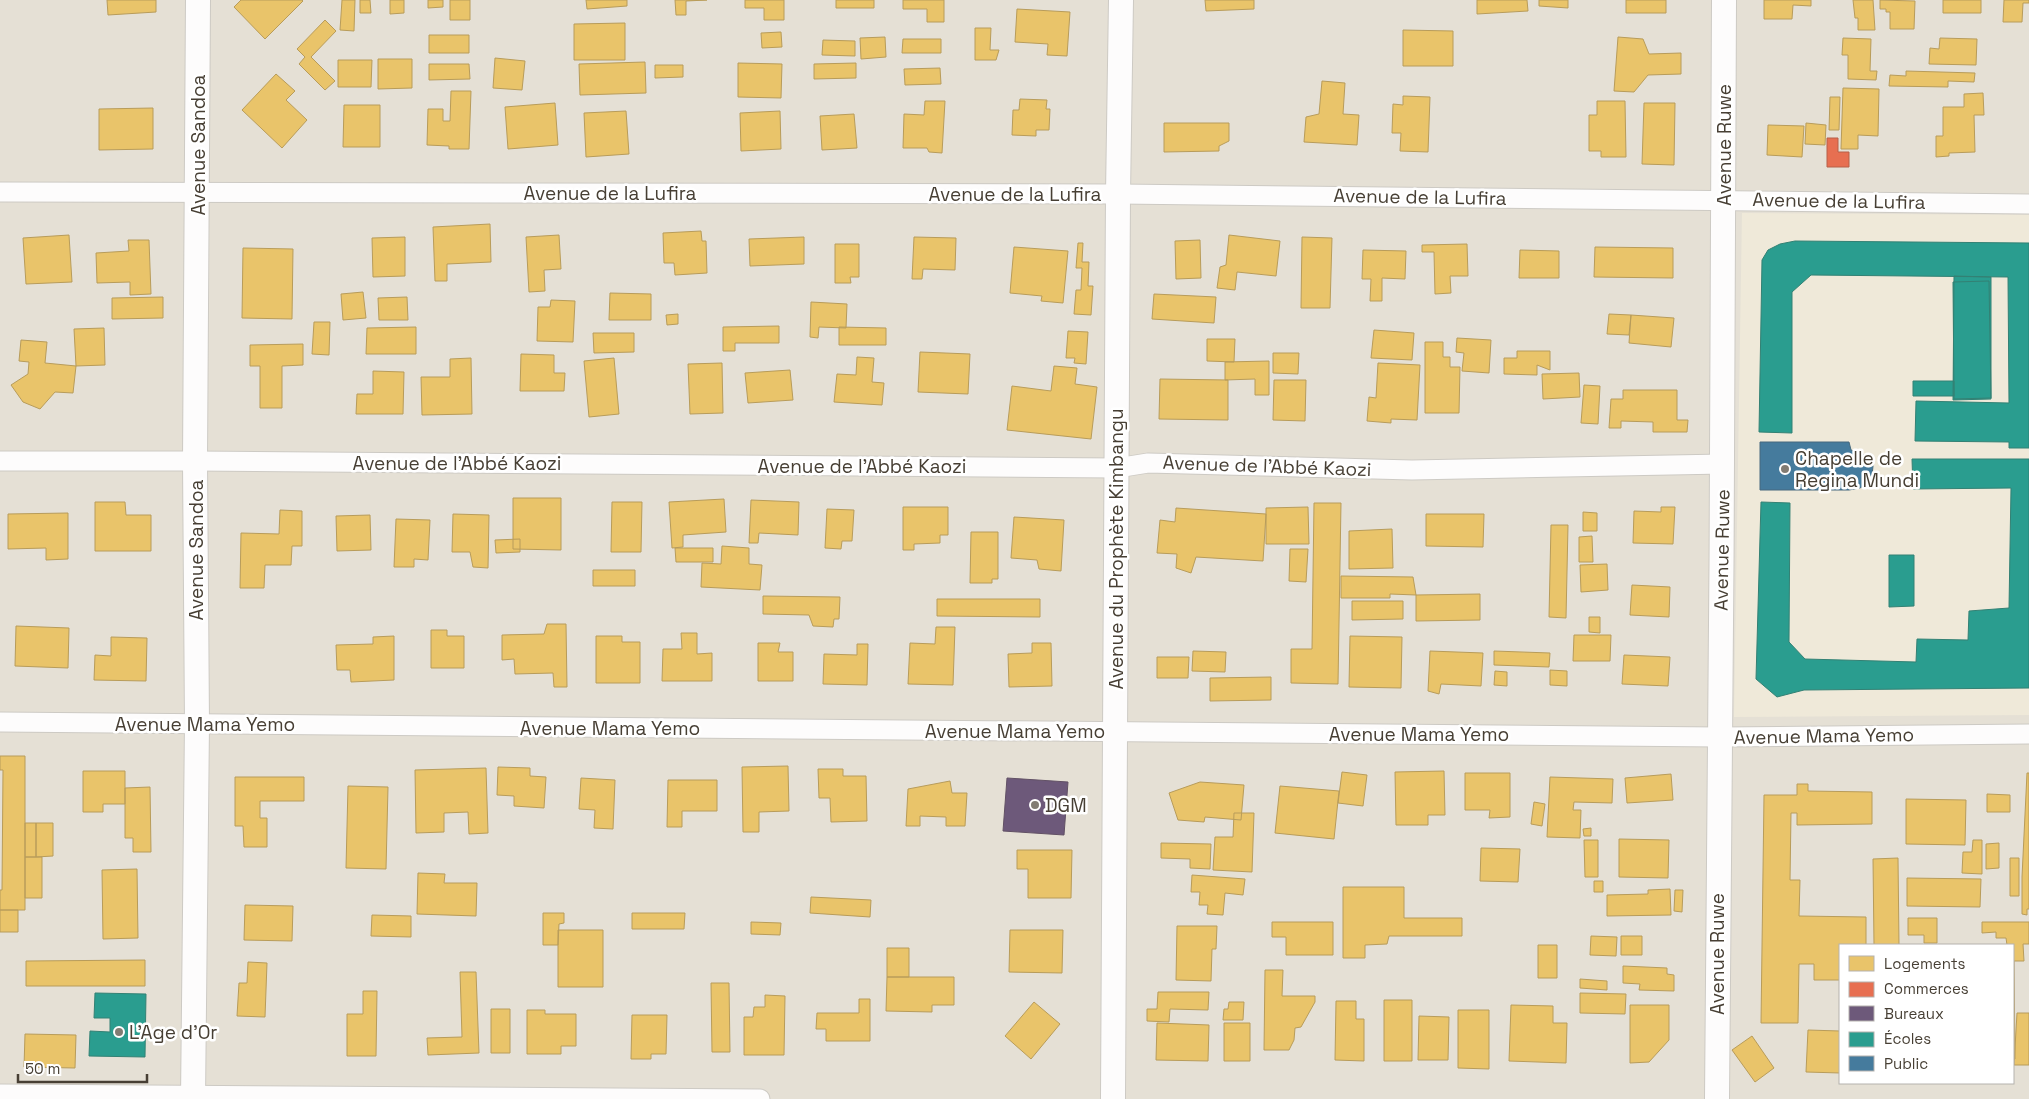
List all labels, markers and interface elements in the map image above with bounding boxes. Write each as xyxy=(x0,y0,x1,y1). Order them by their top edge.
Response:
street label: Avenue Sandoa xyxy=(186,74,211,216)
street label: Avenue Ruwe xyxy=(1712,84,1737,206)
street label: Avenue de la Lufira xyxy=(523,181,697,206)
street label: Avenue de la Lufira xyxy=(928,182,1102,207)
street label: Avenue de la Lufira xyxy=(1333,183,1507,211)
street label: Avenue de la Lufira xyxy=(1752,187,1926,215)
street label: Avenue du Prophète Kimbangu xyxy=(1104,408,1129,690)
place label: Chapelle de Regina Mundi xyxy=(1795,446,1919,493)
street label: Avenue de l'Abbé Kaozi xyxy=(1162,450,1372,482)
street label: Avenue de l'Abbé Kaozi xyxy=(353,451,561,476)
street label: Avenue de l'Abbé Kaozi xyxy=(758,454,966,479)
marker: Chapelle de Regina Mundi xyxy=(1779,463,1791,475)
street label: Avenue Sandoa xyxy=(184,479,209,621)
street label: Avenue Ruwe xyxy=(1708,489,1736,611)
street label: Avenue Mama Yemo xyxy=(115,712,295,737)
street label: Avenue Mama Yemo xyxy=(520,716,700,741)
street label: Avenue Mama Yemo xyxy=(925,719,1105,744)
street label: Avenue Mama Yemo xyxy=(1329,722,1509,747)
street label: Avenue Mama Yemo xyxy=(1734,722,1914,750)
place label: DGM xyxy=(1045,793,1087,818)
marker: DGM xyxy=(1029,799,1041,811)
street label: Avenue Ruwe xyxy=(1705,893,1730,1015)
legend xyxy=(1839,944,2014,1084)
text: Logements xyxy=(1884,954,1966,973)
text: Commerces xyxy=(1884,979,1969,998)
text: Bureaux xyxy=(1884,1004,1944,1023)
place label: L'Age d'Or xyxy=(129,1020,218,1045)
marker: L'Age d'Or xyxy=(113,1026,125,1038)
text: Écoles xyxy=(1884,1029,1931,1048)
scale bar xyxy=(18,1052,146,1084)
text: Public xyxy=(1884,1054,1928,1073)
text: 50 m xyxy=(25,1059,60,1078)

